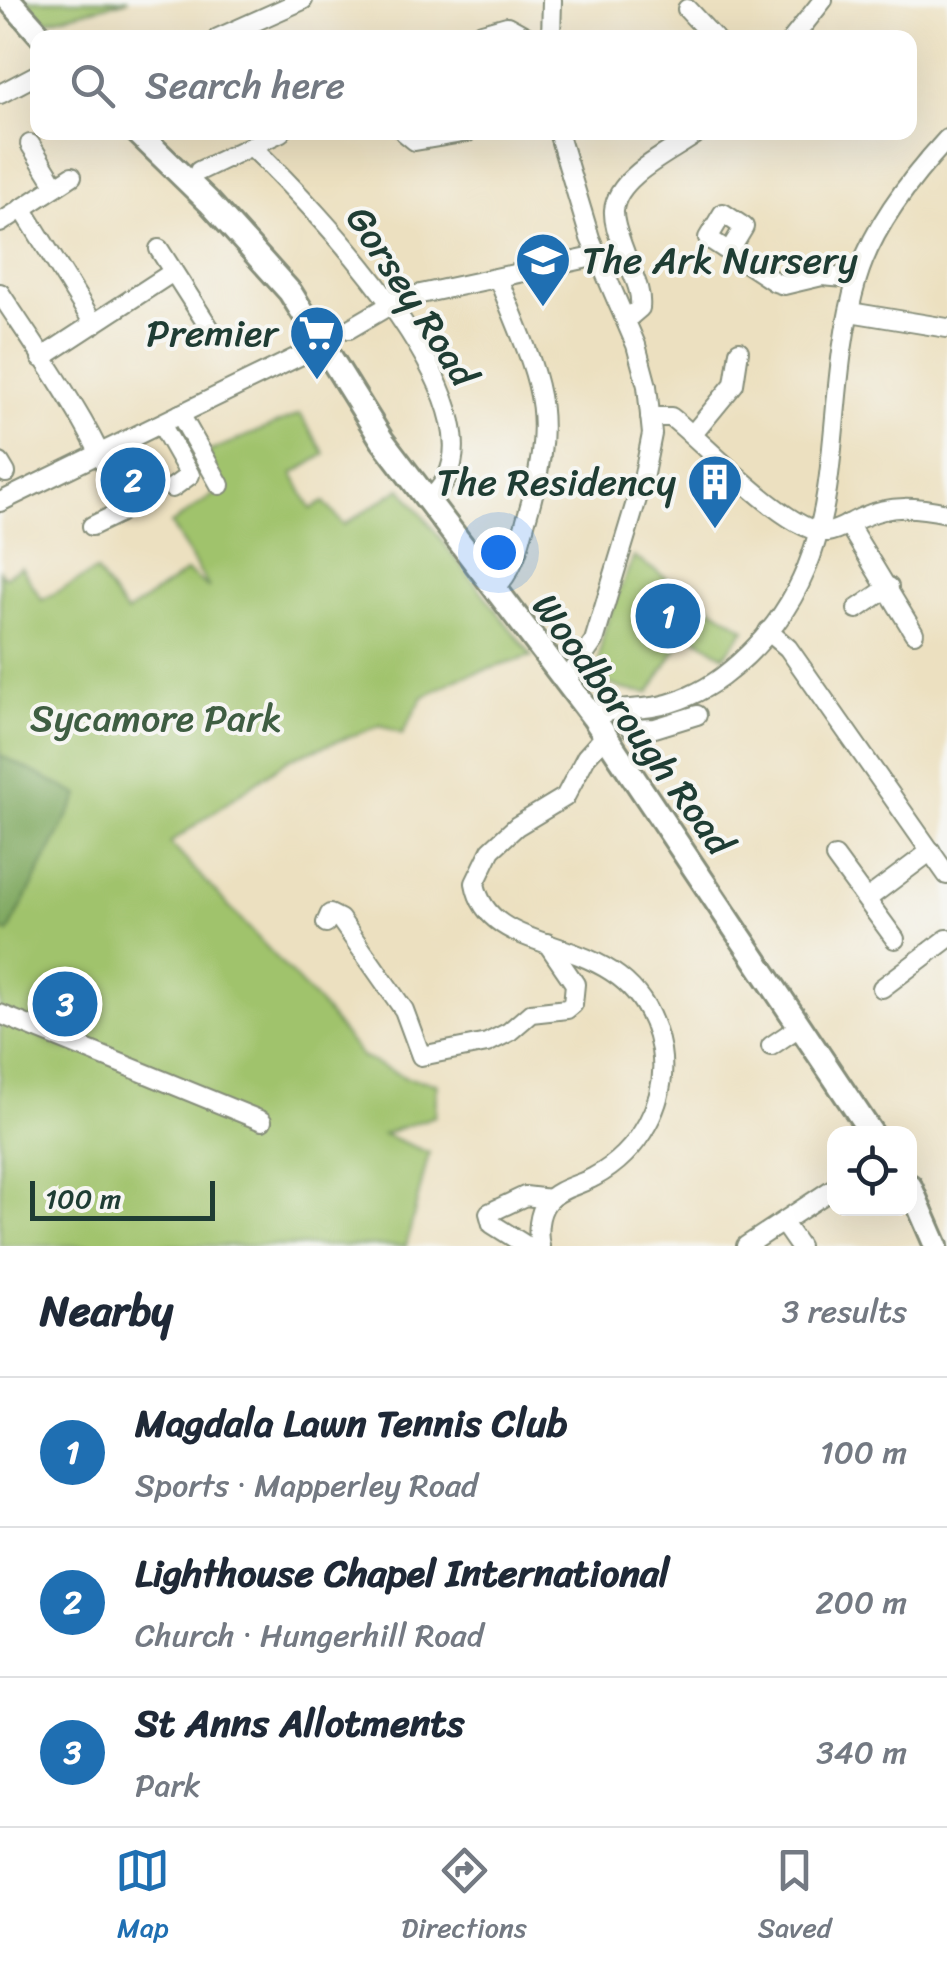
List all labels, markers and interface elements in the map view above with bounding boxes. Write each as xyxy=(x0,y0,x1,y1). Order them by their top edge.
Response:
search box xyxy=(30,30,917,140)
text: Search here xyxy=(145,52,345,119)
icon: search xyxy=(65,58,120,113)
street label: Gorsey Road xyxy=(327,192,497,403)
place label: The Ark Nursery xyxy=(582,227,858,294)
school or university icon: The Ark Nursery xyxy=(513,230,573,309)
place label: Premier xyxy=(146,300,280,367)
supermarket icon: Premier xyxy=(287,303,347,382)
pin: 2 xyxy=(100,442,166,518)
place label: The Residency xyxy=(437,449,677,516)
building icon: The Residency xyxy=(685,452,745,531)
your location xyxy=(473,527,524,578)
street label: Woodborough Road xyxy=(514,578,753,873)
pin: 1 xyxy=(636,578,700,654)
park label: Sycamore Park xyxy=(30,685,282,752)
pin: 3 xyxy=(32,966,98,1042)
map controls xyxy=(827,1126,917,1216)
button: locate xyxy=(827,1126,917,1216)
text: 100 m xyxy=(45,1174,121,1223)
scale bar xyxy=(30,1176,215,1220)
text: Nearby xyxy=(40,1274,173,1348)
text: 3 results xyxy=(782,1283,907,1340)
text: Magdala Lawn Tennis Club xyxy=(135,1390,567,1457)
text: 1 xyxy=(66,1424,79,1481)
text: 100 m xyxy=(820,1424,907,1481)
text: Sports · Mapperley Road xyxy=(135,1457,478,1514)
text: Lighthouse Chapel International xyxy=(135,1540,670,1607)
text: 2 xyxy=(63,1574,82,1631)
text: 200 m xyxy=(815,1574,907,1631)
text: Church · Hungerhill Road xyxy=(135,1607,484,1664)
text: St Anns Allotments xyxy=(135,1690,464,1757)
text: 3 xyxy=(64,1724,81,1781)
text: 340 m xyxy=(816,1724,907,1781)
text: Park xyxy=(135,1757,201,1814)
tab: Map xyxy=(115,1843,170,1952)
tab: Directions xyxy=(401,1843,527,1952)
tab: Saved xyxy=(758,1843,832,1952)

